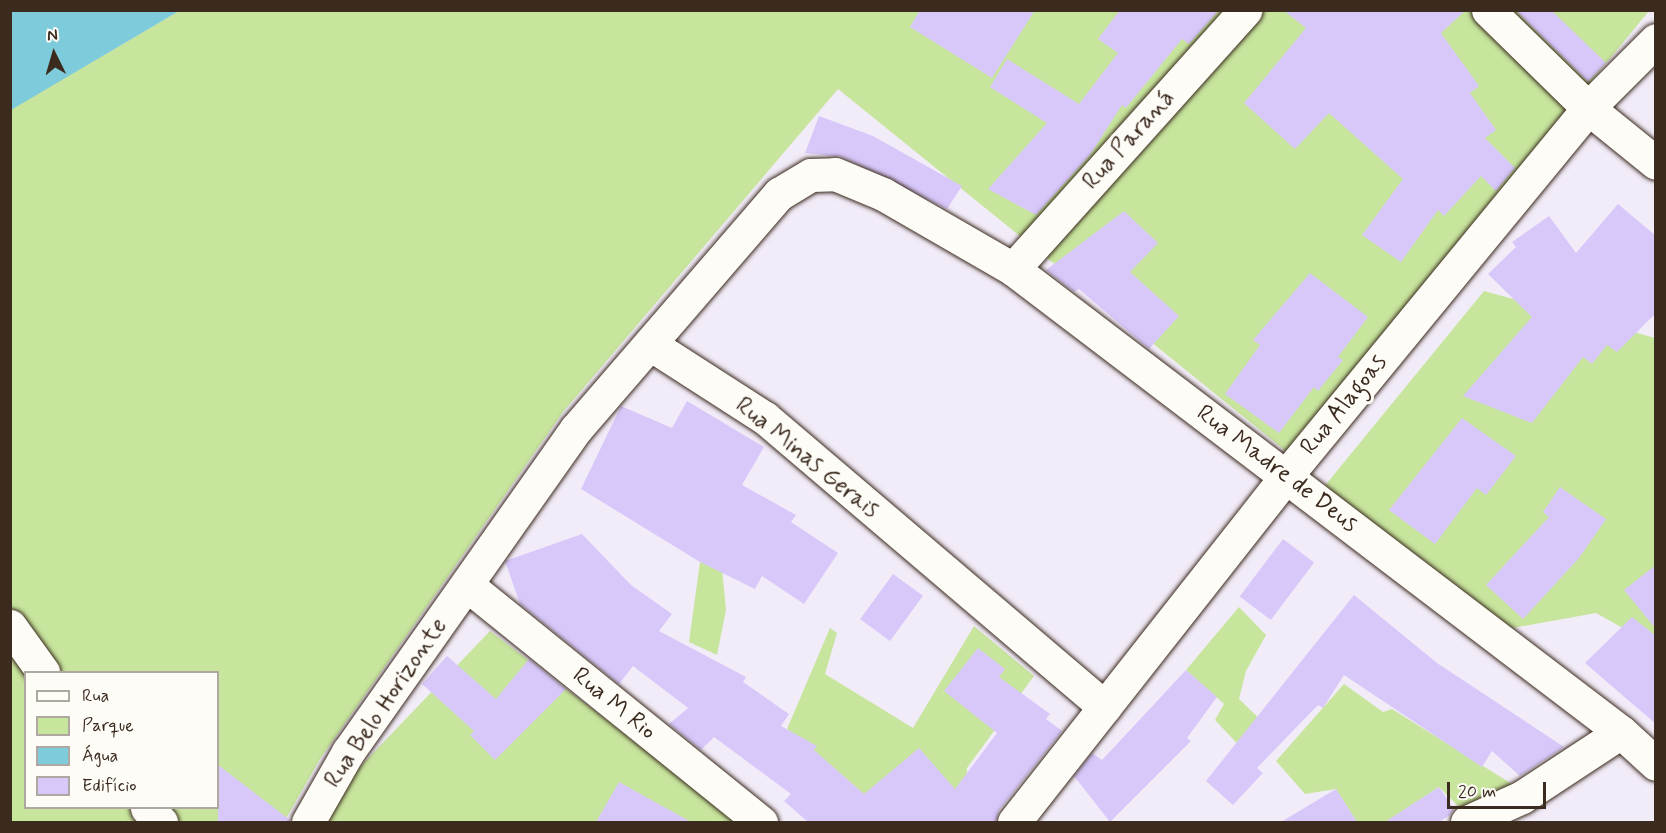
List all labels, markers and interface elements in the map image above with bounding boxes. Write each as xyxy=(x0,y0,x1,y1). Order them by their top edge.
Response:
north arrow xyxy=(24,24,84,84)
text: N xyxy=(46,25,59,46)
street label: Rua Paraná xyxy=(1078,86,1180,194)
street label: Rua Alagoas xyxy=(1296,350,1392,460)
street label: Rua Minas Gerais xyxy=(730,392,884,524)
street label: Rua Madre de Deus xyxy=(1191,399,1363,539)
street label: Rua Belo Horizonte xyxy=(322,617,450,789)
street label: Rua M Rio xyxy=(566,661,662,747)
legend xyxy=(24,671,219,809)
text: Rua xyxy=(82,684,109,708)
text: Parque xyxy=(82,714,134,738)
text: Água xyxy=(82,744,118,768)
scale bar xyxy=(1450,770,1549,808)
text: Edifício xyxy=(82,774,137,798)
text: 20 m xyxy=(1458,780,1496,804)

